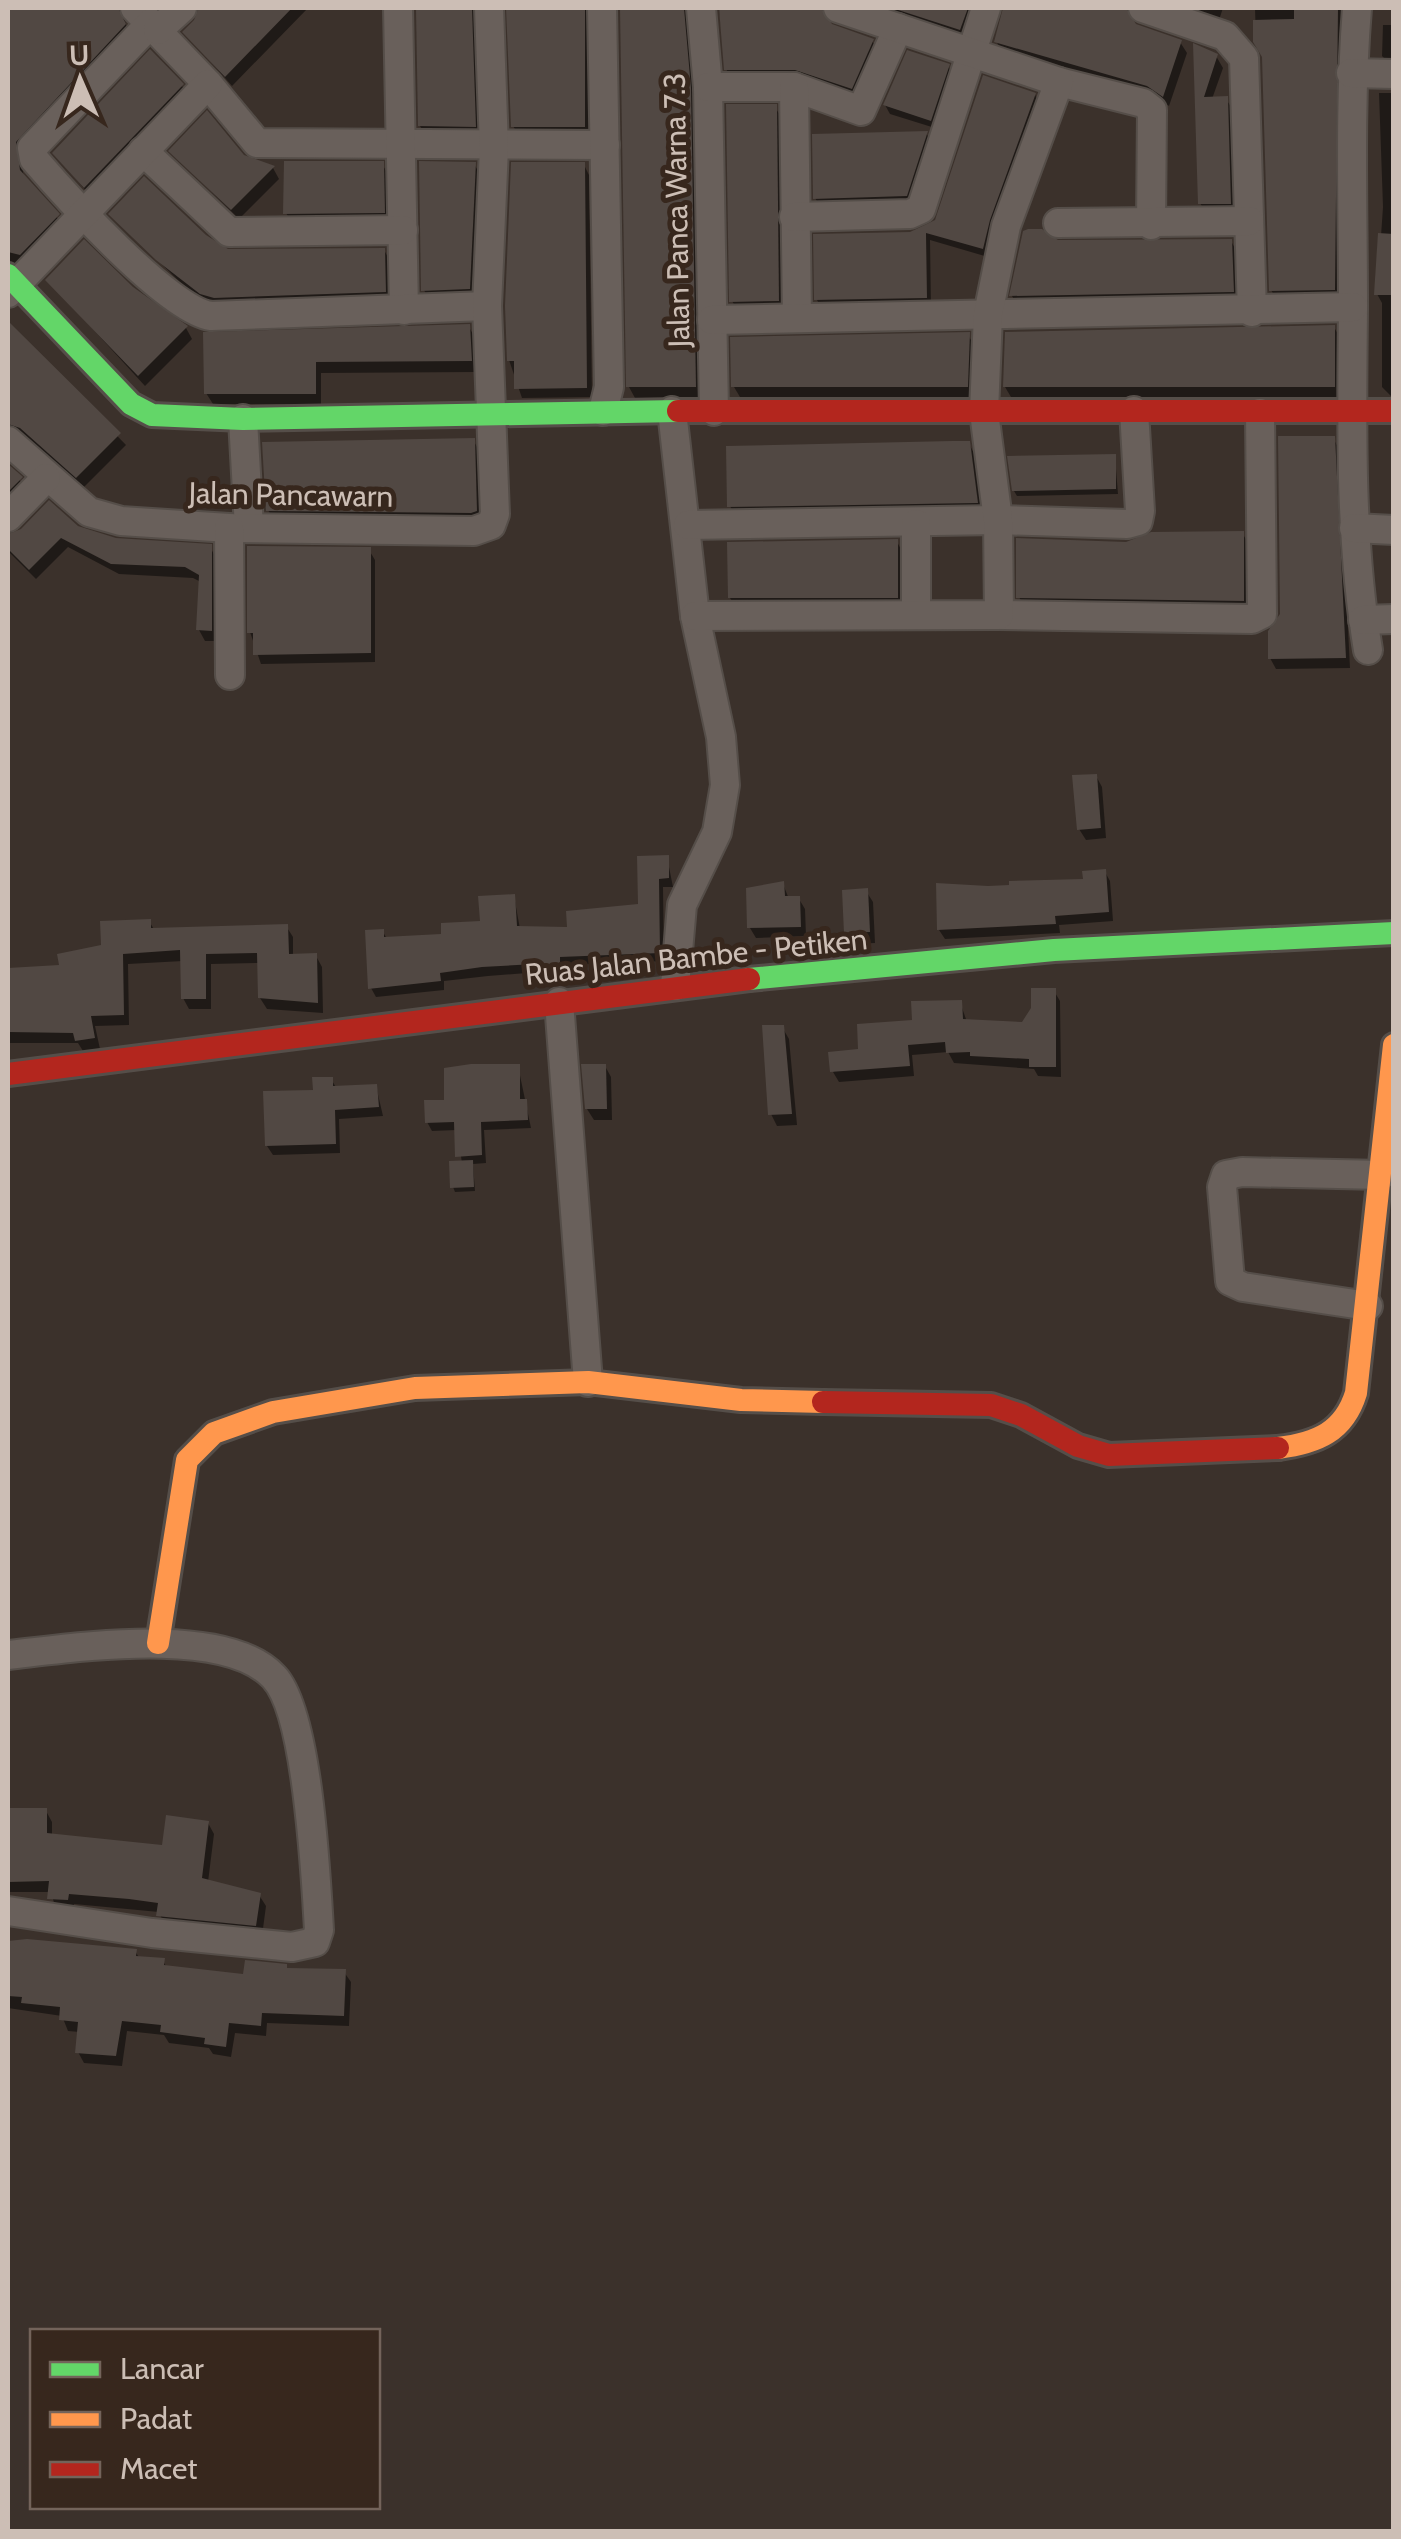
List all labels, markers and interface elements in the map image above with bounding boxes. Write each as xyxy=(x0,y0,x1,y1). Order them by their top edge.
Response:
north arrow xyxy=(30,30,130,130)
text: U xyxy=(68,38,90,72)
street label: Jalan Panca Warna 7.3 xyxy=(656,72,697,349)
street label: Jalan Pancawarn xyxy=(187,474,394,515)
street label: Ruas Jalan Bambe - Petiken xyxy=(523,920,869,993)
legend xyxy=(30,2329,380,2509)
text: Lancar xyxy=(120,2350,204,2387)
text: Padat xyxy=(120,2400,192,2437)
text: Macet xyxy=(120,2450,197,2487)

